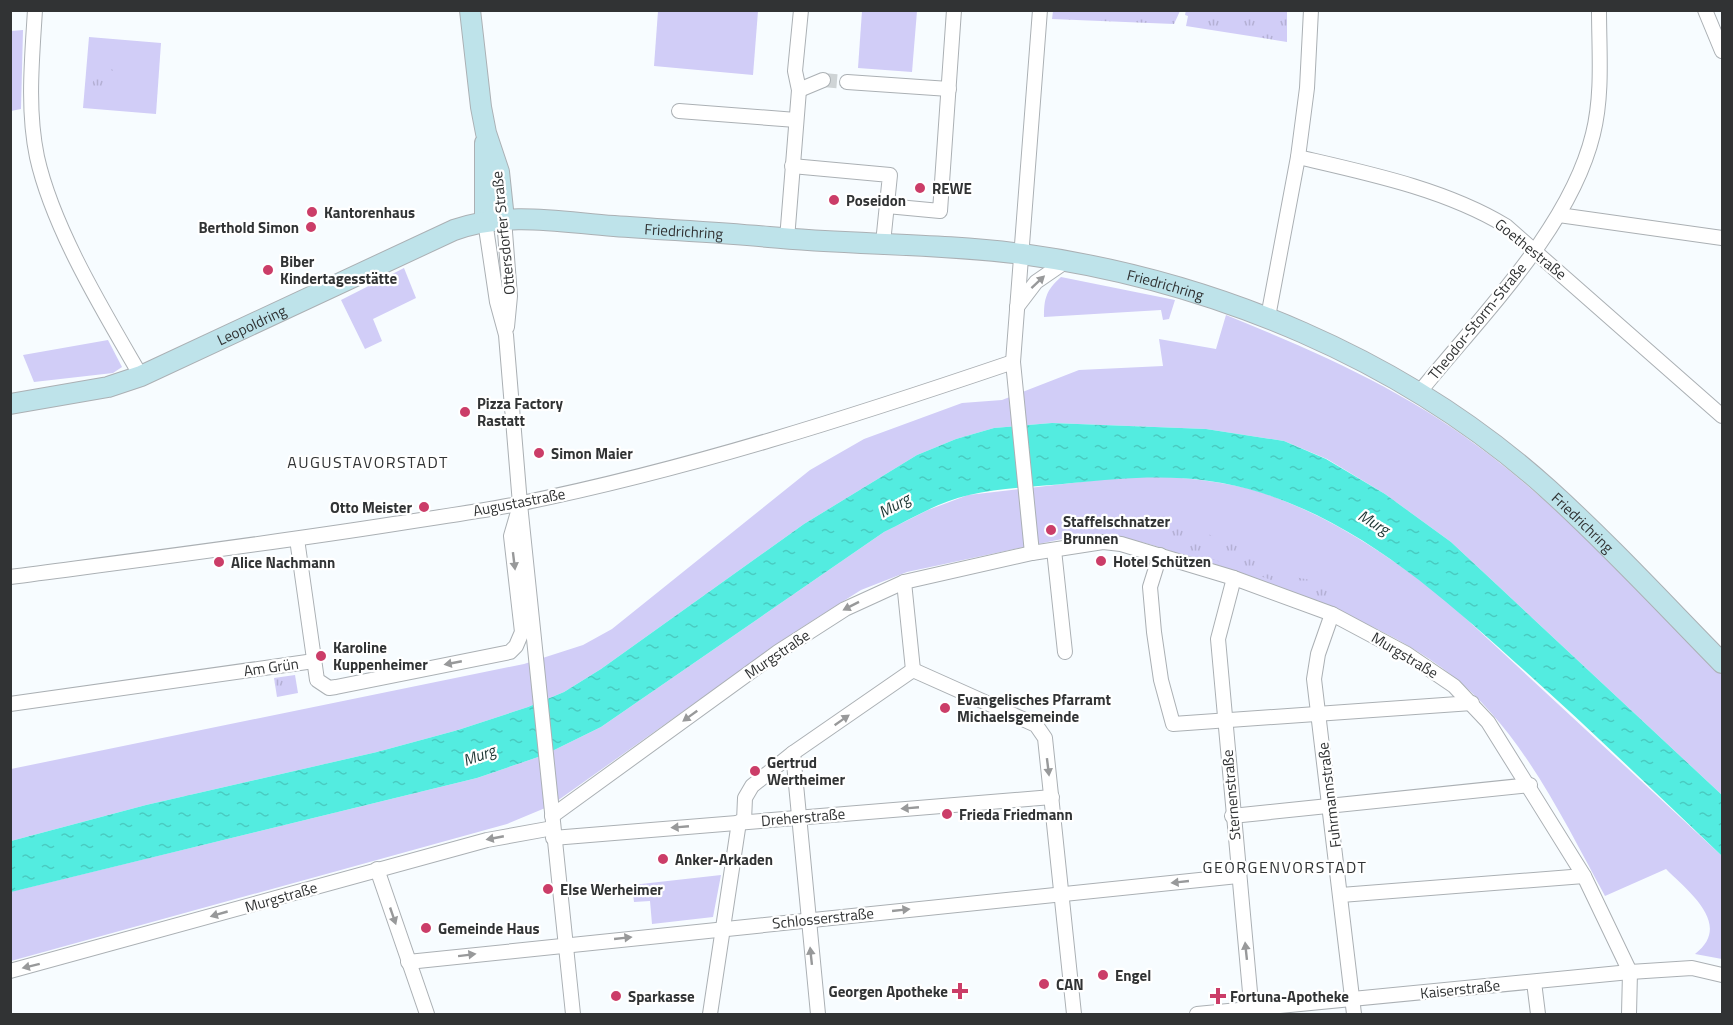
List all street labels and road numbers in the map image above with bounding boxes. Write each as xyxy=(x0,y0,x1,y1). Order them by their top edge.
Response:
street label: Ottersdorfer Straße xyxy=(485,170,521,296)
street label: Goethestraße xyxy=(1490,213,1572,285)
street label: Friedrichring xyxy=(644,217,724,245)
street label: Theodor-Storm-Straße xyxy=(1422,257,1532,385)
street label: Friedrichring xyxy=(1125,263,1207,306)
street label: Leopoldring xyxy=(213,298,290,351)
street label: Augustastraße xyxy=(471,482,567,522)
street label: Friedrichring xyxy=(1547,486,1620,558)
street label: Murgstraße xyxy=(740,624,814,684)
street label: Murgstraße xyxy=(1367,626,1443,684)
street label: Am Grün xyxy=(242,652,300,682)
street label: Fuhrmannstraße xyxy=(1311,741,1347,849)
street label: Sternenstraße xyxy=(1216,749,1246,841)
street label: Dreherstraße xyxy=(760,802,846,832)
street label: Murgstraße xyxy=(242,876,320,918)
street label: Schlosserstraße xyxy=(771,901,875,935)
street label: Kaiserstraße xyxy=(1419,973,1501,1005)

